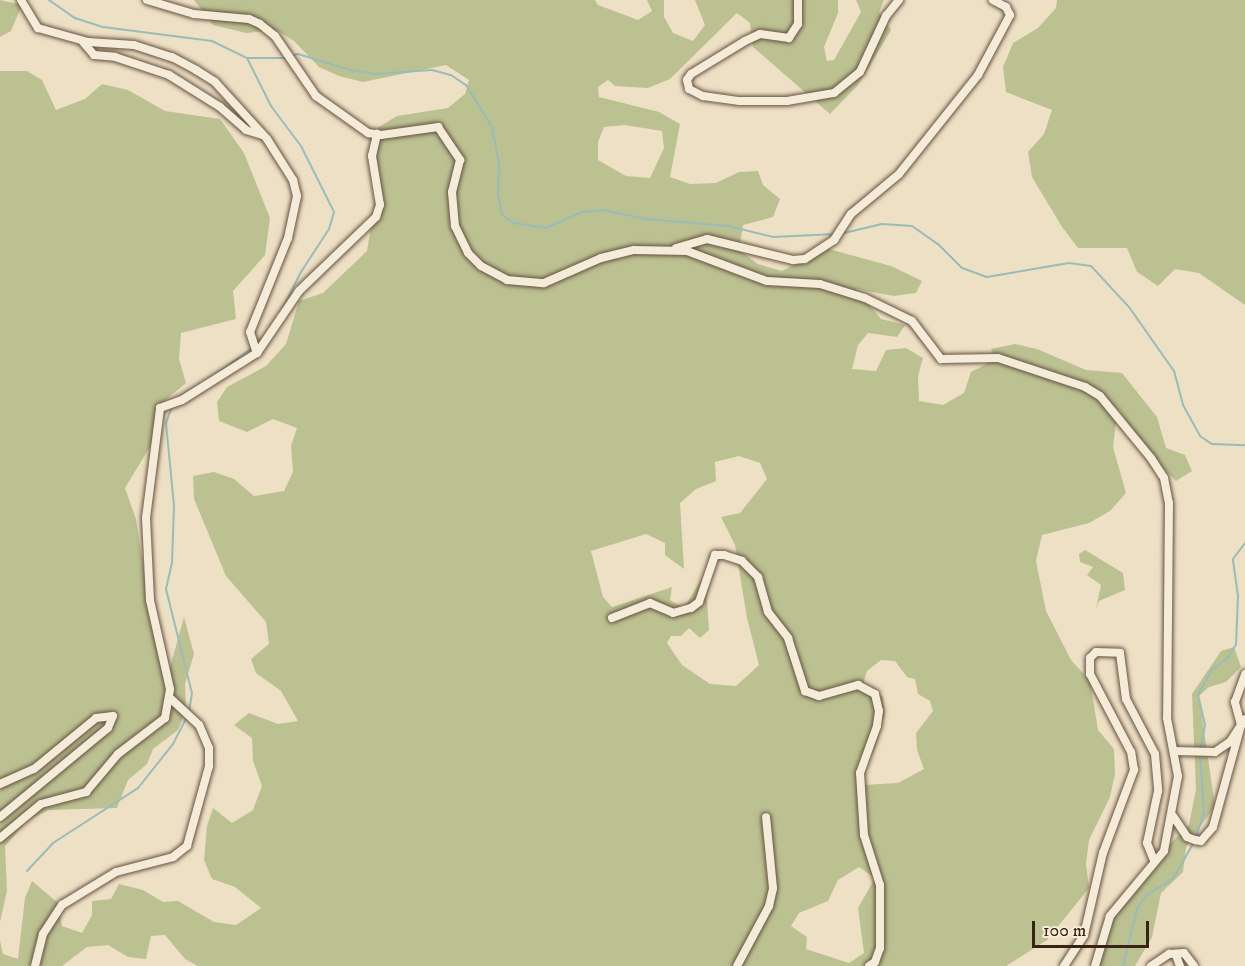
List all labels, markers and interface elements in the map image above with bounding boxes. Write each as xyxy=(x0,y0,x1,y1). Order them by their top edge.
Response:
scale bar xyxy=(1035,909,1152,947)
text: 100 m xyxy=(1043,920,1086,942)

